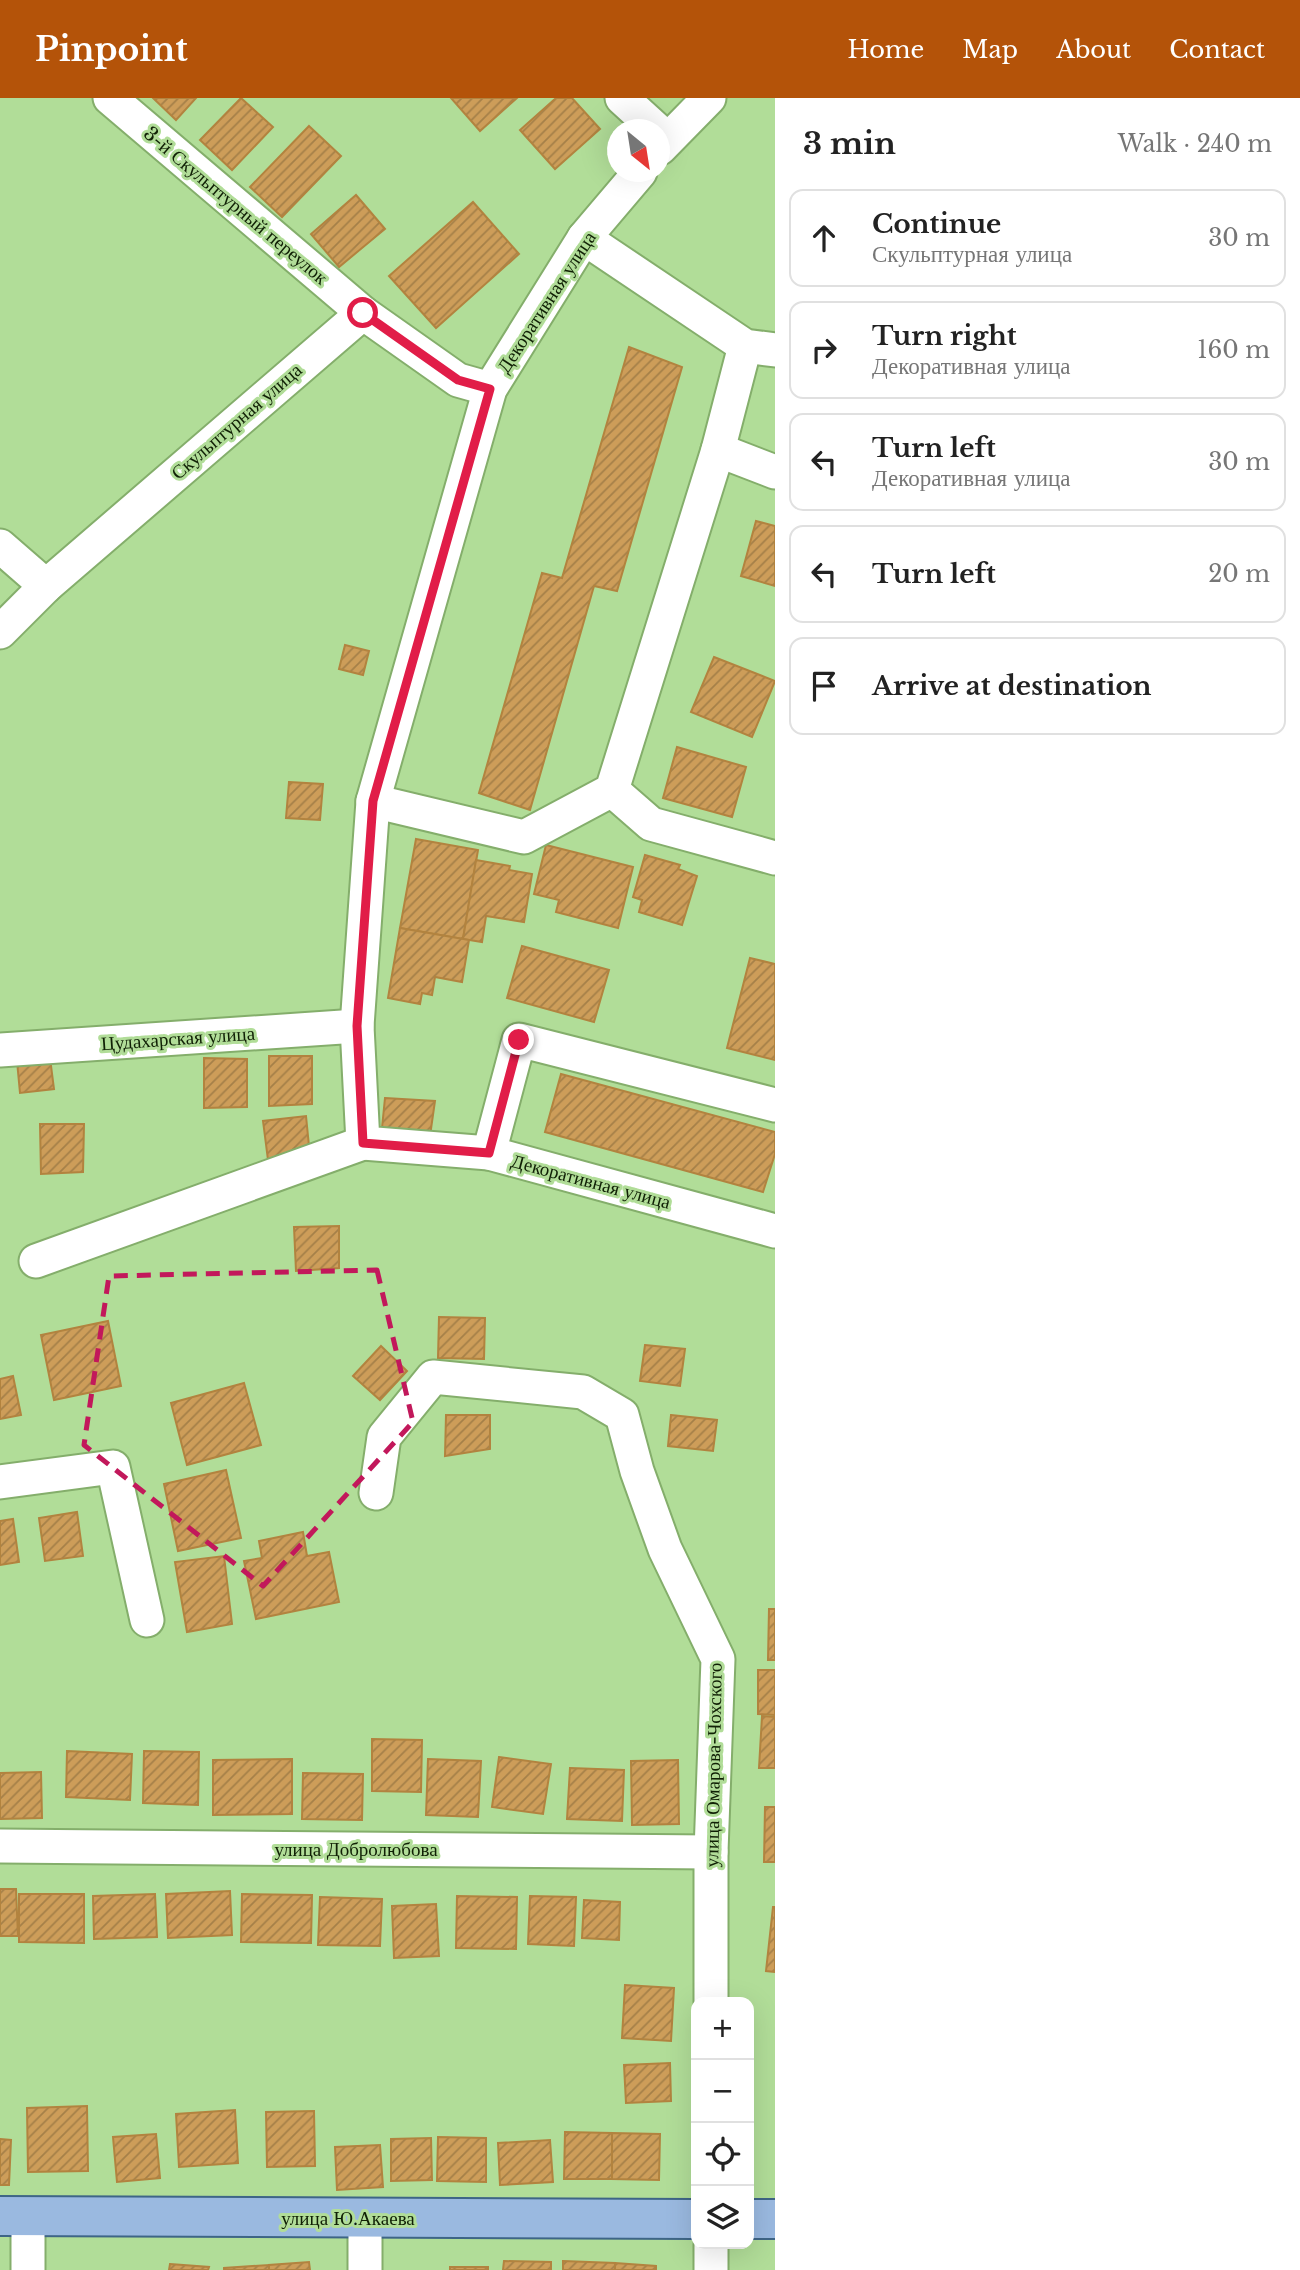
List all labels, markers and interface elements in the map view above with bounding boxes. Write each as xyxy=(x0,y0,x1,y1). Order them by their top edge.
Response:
text: Pinpoint xyxy=(35,29,188,70)
text: Home xyxy=(848,35,924,64)
text: Map xyxy=(962,35,1018,64)
text: About xyxy=(1056,35,1131,64)
text: Contact xyxy=(1169,35,1265,64)
north arrow xyxy=(607,119,670,182)
street label: 3-й Скульптурный переулок xyxy=(139,122,333,290)
text: 3 min xyxy=(803,125,896,162)
text: Walk · 240 m xyxy=(1118,130,1272,158)
text: Continue xyxy=(872,208,1001,240)
icon: ahead xyxy=(805,219,843,257)
text: 30 m xyxy=(1208,224,1270,252)
street label: Декоративная улица xyxy=(492,227,601,377)
text: Скульптурная улица xyxy=(872,240,1072,268)
route start xyxy=(347,297,378,328)
text: Turn right xyxy=(872,320,1017,352)
icon: right xyxy=(805,331,843,369)
text: 160 m xyxy=(1197,336,1270,364)
text: Декоративная улица xyxy=(872,352,1071,380)
street label: Скульптурная улица xyxy=(166,358,307,484)
text: Turn left xyxy=(872,432,996,464)
icon: left xyxy=(805,443,843,481)
text: 30 m xyxy=(1208,448,1270,476)
text: Декоративная улица xyxy=(872,464,1071,492)
icon: left xyxy=(805,555,843,593)
text: Turn left xyxy=(872,558,996,590)
text: 20 m xyxy=(1208,560,1270,588)
icon: arrive xyxy=(805,667,843,705)
text: Arrive at destination xyxy=(872,670,1152,702)
street label: Цудахарская улица xyxy=(100,1022,256,1055)
route end xyxy=(503,1024,534,1055)
street label: Декоративная улица xyxy=(509,1149,674,1214)
street label: улица Омарова-Чохского xyxy=(700,1662,727,1868)
street label: улица Добролюбова xyxy=(274,1838,438,1861)
map controls xyxy=(691,1997,754,2249)
button: + xyxy=(691,1997,754,2060)
button: − xyxy=(691,2060,754,2123)
button: locate xyxy=(691,2123,754,2186)
button: layers xyxy=(691,2186,754,2249)
street label: улица Ю.Акаева xyxy=(281,2207,415,2230)

